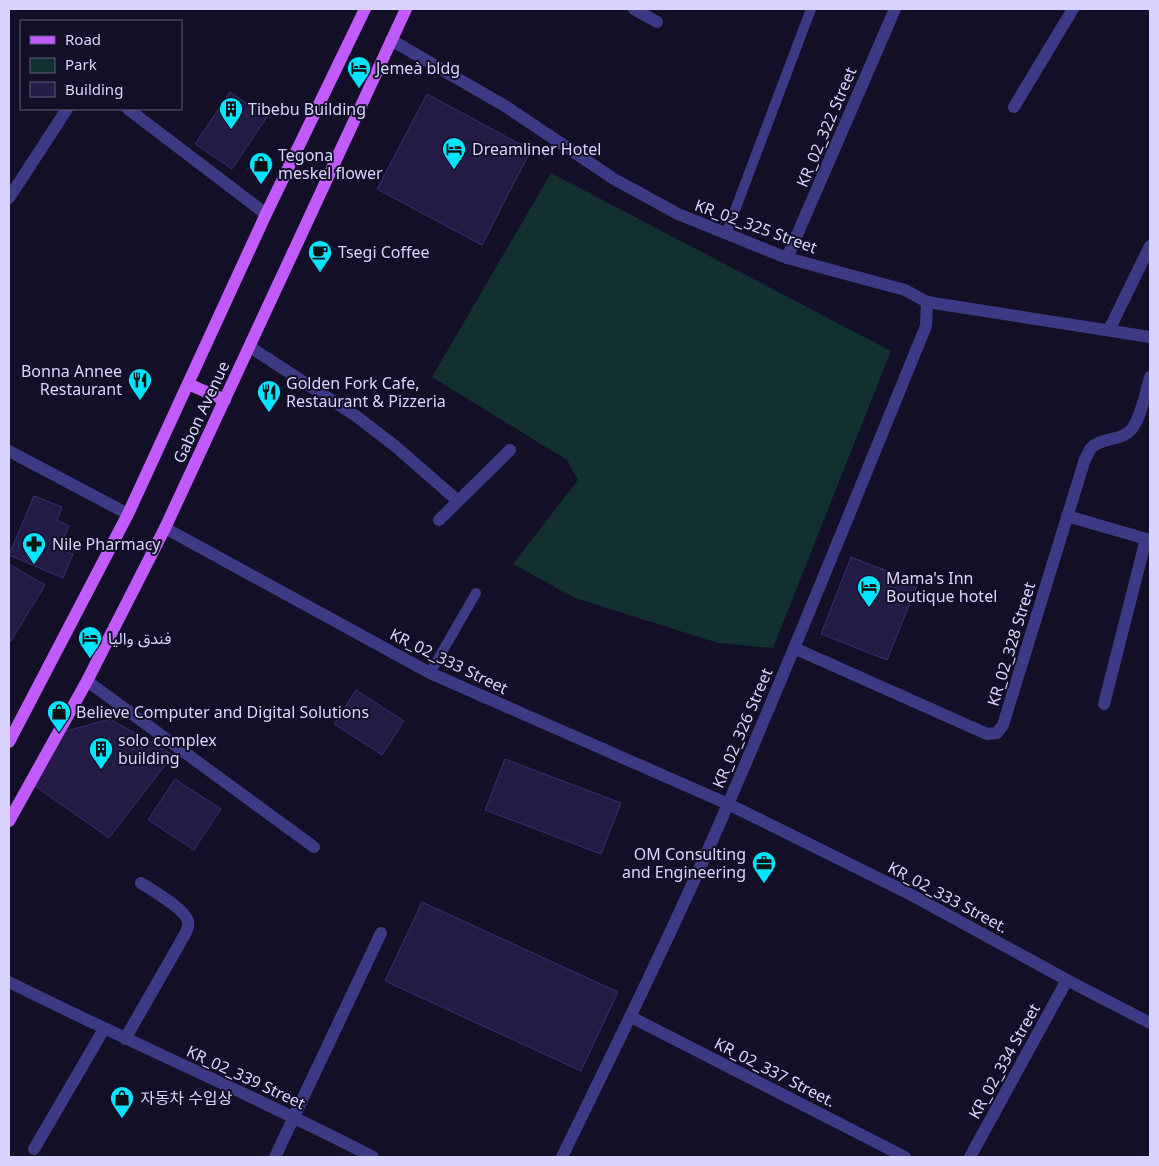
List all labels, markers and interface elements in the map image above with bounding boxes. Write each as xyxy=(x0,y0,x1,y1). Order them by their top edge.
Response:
legend xyxy=(20,20,182,110)
text: Road xyxy=(65,29,101,49)
text: Park xyxy=(65,54,97,74)
hotel icon: Jemeà bldg xyxy=(346,55,372,89)
place label: Jemeà bldg xyxy=(374,57,460,79)
street label: KR_02_322 Street xyxy=(791,63,861,191)
text: Building xyxy=(65,79,123,99)
building icon: Tibebu Building xyxy=(218,96,244,130)
place label: Tibebu Building xyxy=(248,98,366,120)
hotel icon: Dreamliner Hotel xyxy=(441,136,467,170)
place label: Dreamliner Hotel xyxy=(472,138,601,160)
place label: Tegona meskel flower xyxy=(278,144,383,184)
shop icon: Tegona meskel flower xyxy=(248,151,274,185)
street label: KR_02_325 Street xyxy=(692,194,820,258)
cafe icon: Tsegi Coffee xyxy=(307,239,333,273)
place label: Tsegi Coffee xyxy=(338,241,430,263)
street label: Gabon Avenue xyxy=(168,357,234,467)
place label: Bonna Annee Restaurant xyxy=(21,360,122,400)
restaurant icon: Bonna Annee Restaurant xyxy=(127,367,153,401)
place label: Golden Fork Cafe, Restaurant & Pizzeria xyxy=(286,372,446,412)
restaurant icon: Golden Fork Cafe, Restaurant & Pizzeria xyxy=(256,379,282,413)
pharmacy icon: Nile Pharmacy xyxy=(21,531,47,565)
place label: Nile Pharmacy xyxy=(52,533,161,555)
place label: Mama's Inn Boutique hotel xyxy=(886,567,997,607)
hotel icon: Mama's Inn Boutique hotel xyxy=(856,574,882,608)
street label: KR_02_328 Street xyxy=(982,579,1040,709)
street label: KR_02_333 Street xyxy=(386,623,512,699)
hotel icon: فندق واليا xyxy=(77,625,103,659)
place label: فندق واليا xyxy=(108,627,171,649)
street label: KR_02_326 Street xyxy=(707,664,777,792)
shop icon: Believe Computer and Digital Solutions xyxy=(46,699,72,733)
place label: Believe Computer and Digital Solutions xyxy=(76,701,369,723)
place label: solo complex building xyxy=(118,729,217,769)
building icon: solo complex building xyxy=(88,736,114,770)
place label: OM Consulting and Engineering xyxy=(622,843,746,883)
office icon: OM Consulting and Engineering xyxy=(751,850,777,884)
street label: KR_02_333 Street. xyxy=(884,856,1012,938)
street label: KR_02_334 Street xyxy=(963,999,1045,1123)
street label: KR_02_337 Street. xyxy=(711,1032,839,1112)
street label: KR_02_339 Street xyxy=(183,1040,309,1114)
shop icon: 자동차 수입상 xyxy=(109,1085,135,1119)
place label: 자동차 수입상 xyxy=(140,1087,233,1109)

